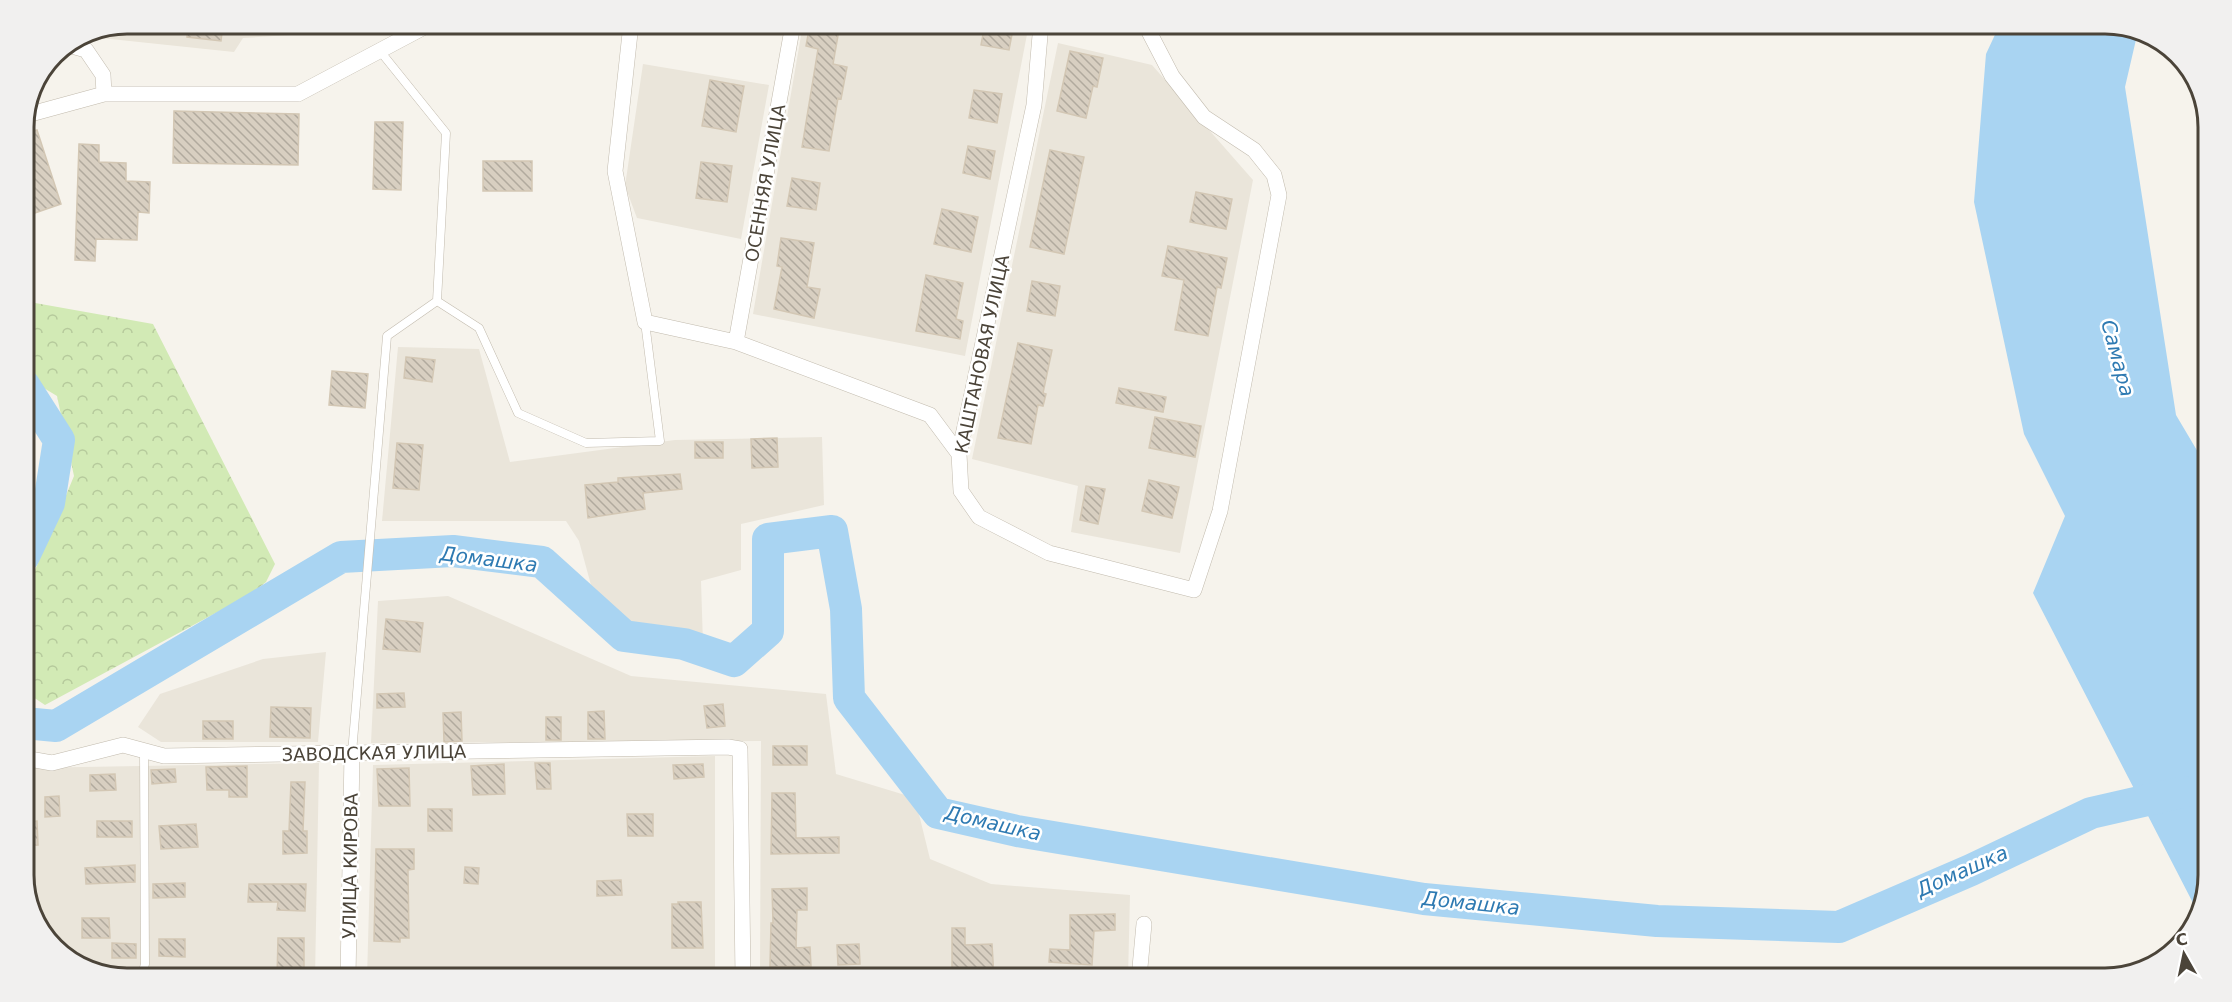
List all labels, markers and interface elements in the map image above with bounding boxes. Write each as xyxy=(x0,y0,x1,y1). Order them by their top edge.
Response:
street label: ОСЕННЯЯ УЛИЦА xyxy=(741,102,789,264)
street label: КАШТАНОВАЯ УЛИЦА xyxy=(951,252,1013,455)
water label: Самара xyxy=(2096,317,2140,399)
water label: Домашка xyxy=(438,541,539,577)
street label: ЗАВОДСКАЯ УЛИЦА xyxy=(282,741,467,765)
street label: УЛИЦА КИРОВА xyxy=(338,792,362,939)
water label: Домашка xyxy=(942,800,1043,846)
water label: Домашка xyxy=(1912,840,2012,902)
water label: Домашка xyxy=(1420,886,1521,920)
north arrow xyxy=(2154,924,2214,984)
text: С xyxy=(2174,929,2189,950)

